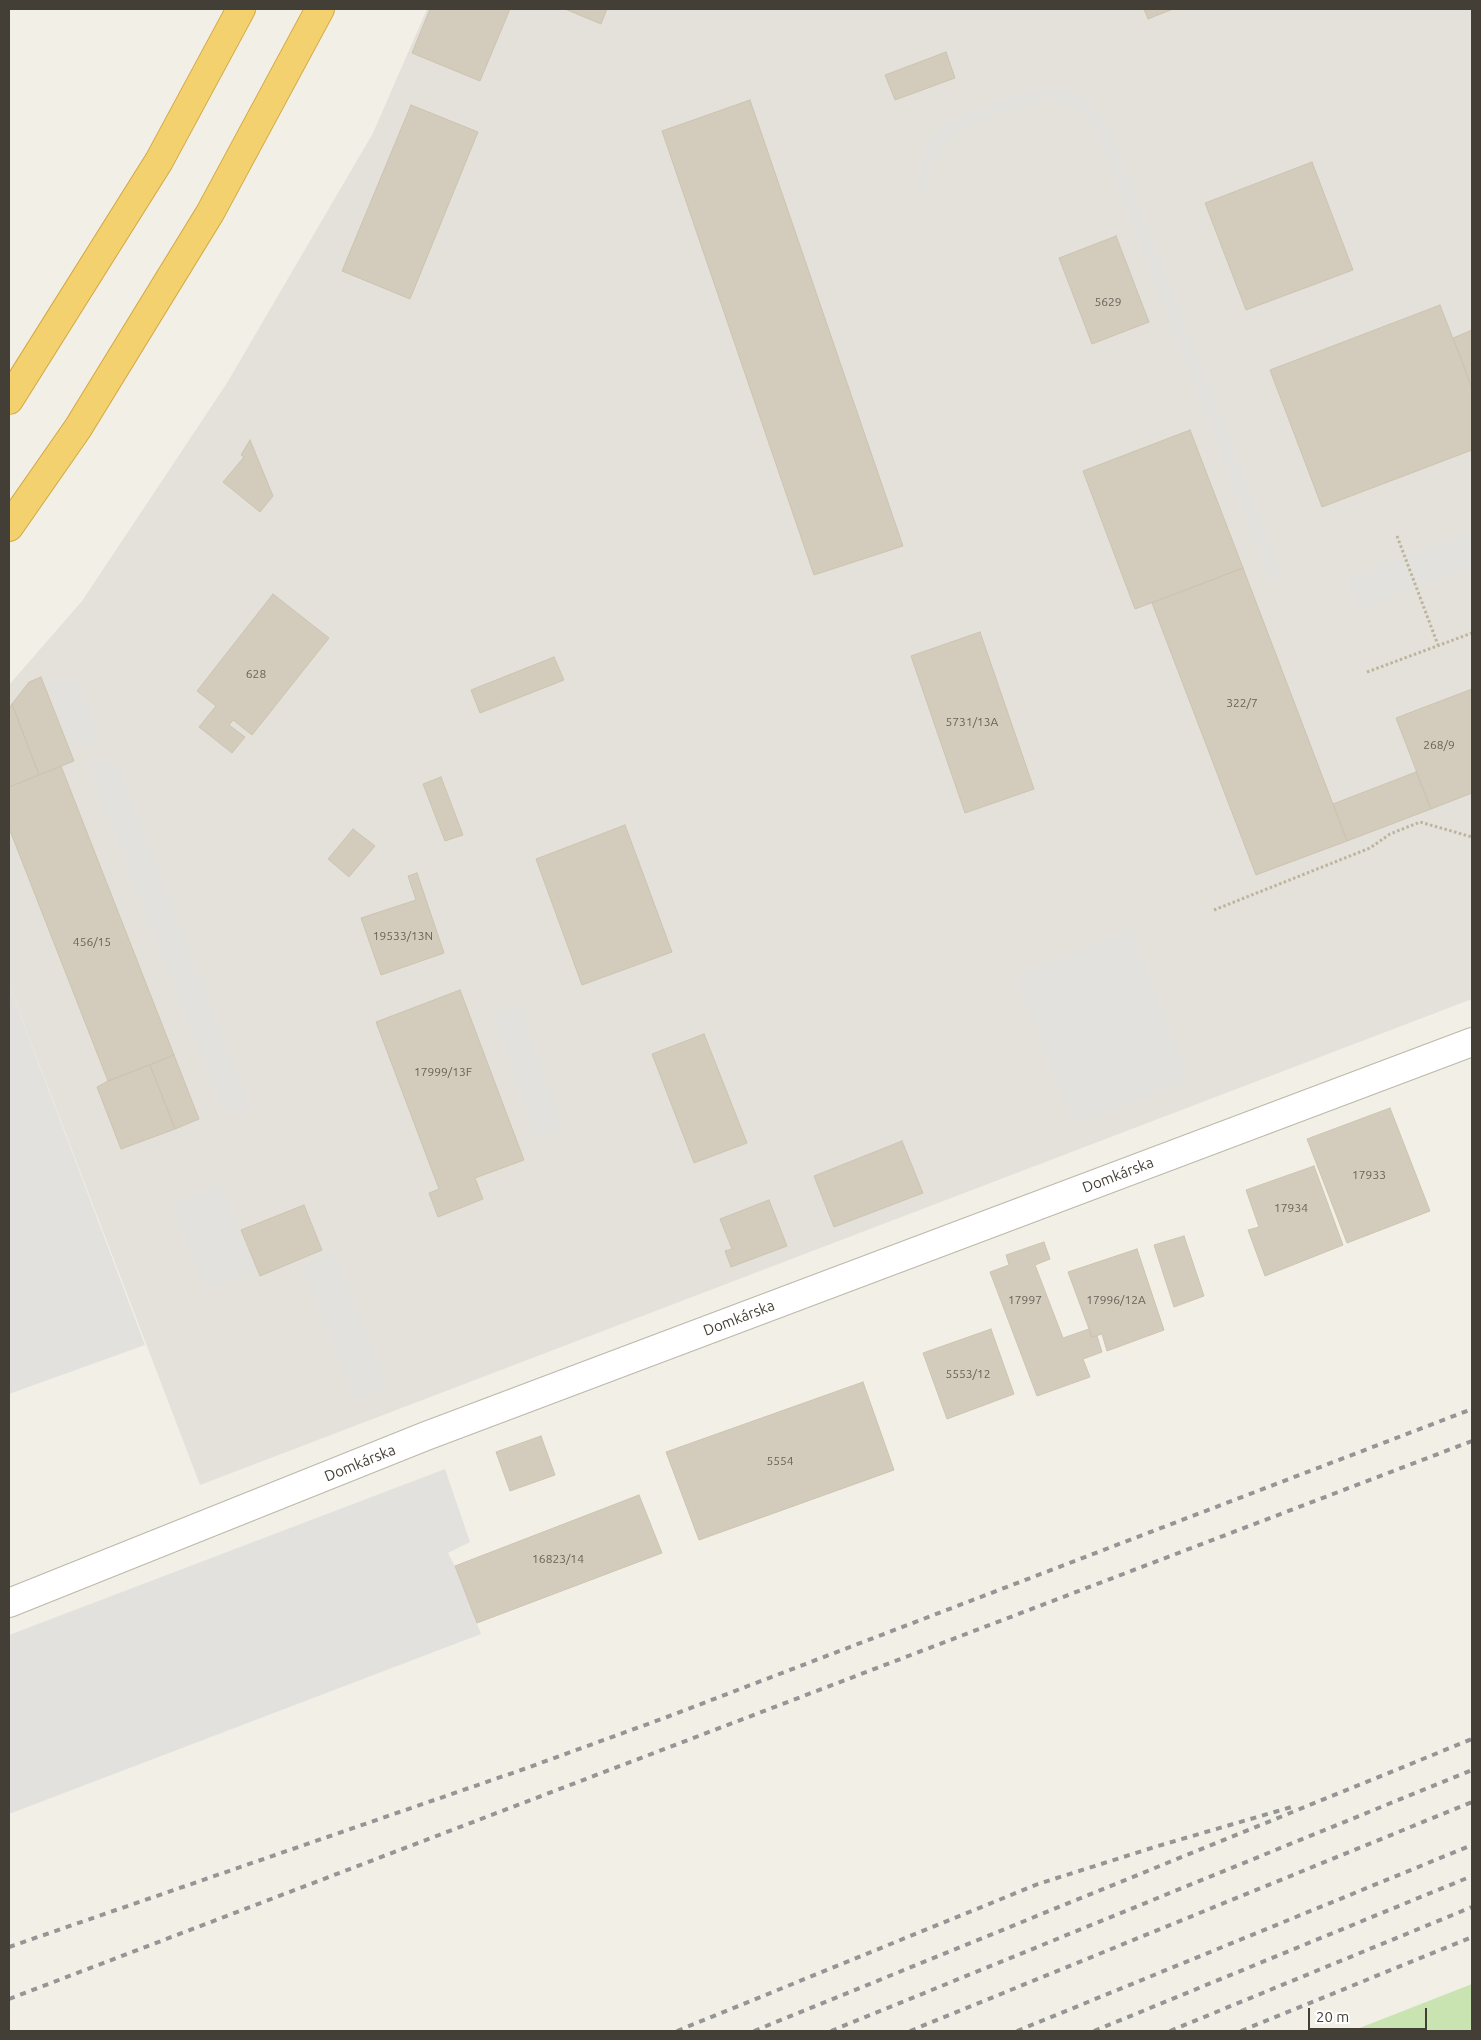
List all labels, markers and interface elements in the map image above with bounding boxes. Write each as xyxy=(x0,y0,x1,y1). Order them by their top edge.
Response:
house number: 5629 xyxy=(1094,295,1122,309)
house number: 628 xyxy=(246,667,266,681)
house number: 322/7 xyxy=(1226,696,1258,710)
house number: 5731/13A xyxy=(946,715,998,729)
house number: 268/9 xyxy=(1423,738,1455,752)
house number: 19533/13N xyxy=(373,929,433,943)
house number: 456/15 xyxy=(73,935,111,949)
house number: 17999/13F xyxy=(414,1065,472,1079)
street label: Domkárska xyxy=(1080,1153,1156,1197)
house number: 17933 xyxy=(1352,1168,1386,1182)
house number: 17934 xyxy=(1274,1201,1308,1215)
house number: 17997 xyxy=(1008,1293,1042,1307)
house number: 17996/12A xyxy=(1086,1293,1146,1307)
street label: Domkárska xyxy=(701,1296,777,1340)
house number: 5553/12 xyxy=(945,1367,991,1381)
street label: Domkárska xyxy=(322,1441,398,1485)
house number: 5554 xyxy=(766,1454,794,1468)
house number: 16823/14 xyxy=(532,1552,584,1566)
scale bar xyxy=(1311,1998,1430,2030)
text: 20 m xyxy=(1316,2008,1349,2025)

